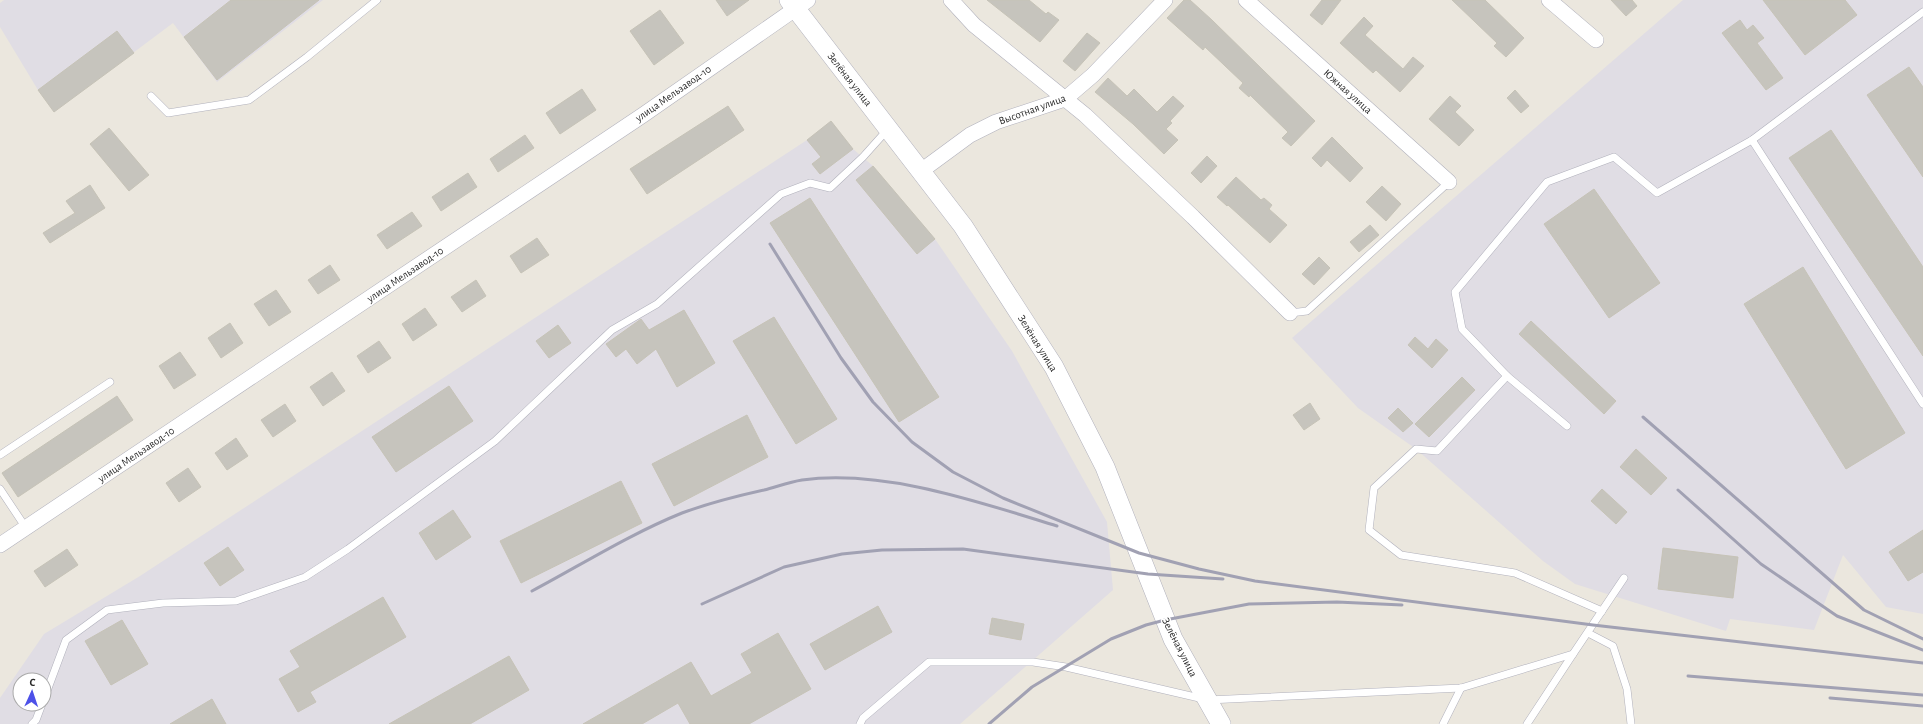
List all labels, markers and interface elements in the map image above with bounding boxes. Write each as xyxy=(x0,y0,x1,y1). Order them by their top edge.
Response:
street label: Зелёная улица xyxy=(825,50,874,108)
street label: улица Мельзавод-10 xyxy=(633,63,713,124)
street label: Южная улица xyxy=(1321,67,1374,116)
street label: Высотная улица xyxy=(997,92,1067,127)
street label: улица Мельзавод-10 xyxy=(364,245,446,305)
street label: Зелёная улица xyxy=(1016,313,1059,374)
street label: улица Мельзавод-10 xyxy=(95,425,177,485)
street label: Зелёная улица xyxy=(1160,616,1199,679)
north arrow xyxy=(12,672,52,712)
text: С xyxy=(29,677,36,688)

